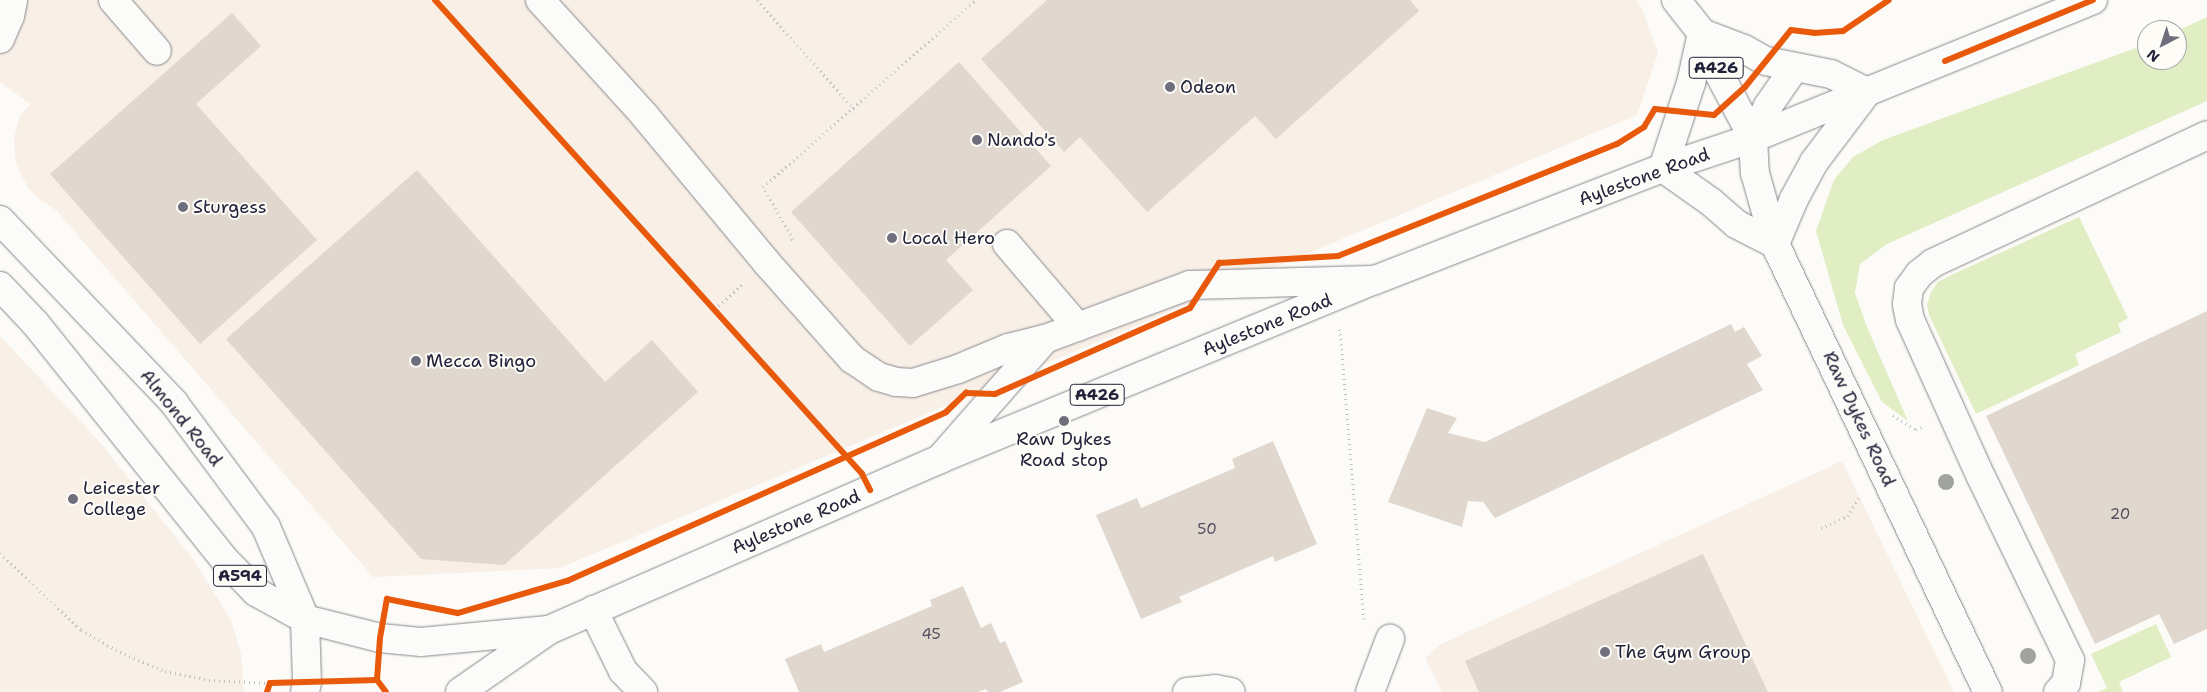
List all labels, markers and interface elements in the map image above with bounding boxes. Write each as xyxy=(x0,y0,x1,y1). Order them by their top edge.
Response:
north arrow xyxy=(2137,20,2187,70)
text: N xyxy=(2143,45,2163,66)
road number: A426 xyxy=(1688,54,1744,82)
place label: Odeon xyxy=(1180,76,1236,98)
marker: Odeon xyxy=(1164,81,1176,93)
place label: Nando's xyxy=(987,129,1056,151)
marker: Nando's xyxy=(971,134,983,146)
street label: Aylestone Road xyxy=(1576,143,1712,211)
place label: Sturgess xyxy=(193,196,267,218)
marker: Sturgess xyxy=(177,201,189,213)
place label: Local Hero xyxy=(902,227,995,249)
marker: Local Hero xyxy=(886,232,898,244)
street label: Aylestone Road xyxy=(1199,289,1335,361)
street label: Raw Dykes Road xyxy=(1818,348,1900,490)
place label: Mecca Bingo xyxy=(426,350,536,372)
marker: Mecca Bingo xyxy=(410,355,422,367)
street label: Almond Road xyxy=(135,365,227,471)
road number: A426 xyxy=(1070,382,1124,408)
marker: Raw Dykes Road stop xyxy=(1058,415,1070,427)
place label: Raw Dykes Road stop xyxy=(1016,429,1112,472)
place label: Leicester College xyxy=(83,478,160,520)
street label: Aylestone Road xyxy=(728,485,864,559)
marker: Leicester College xyxy=(67,493,79,505)
house number: 20 xyxy=(2110,506,2130,524)
house number: 50 xyxy=(1197,521,1217,539)
road number: A594 xyxy=(212,562,268,590)
house number: 45 xyxy=(921,626,941,644)
place label: The Gym Group xyxy=(1615,641,1751,663)
marker: The Gym Group xyxy=(1599,646,1611,658)

